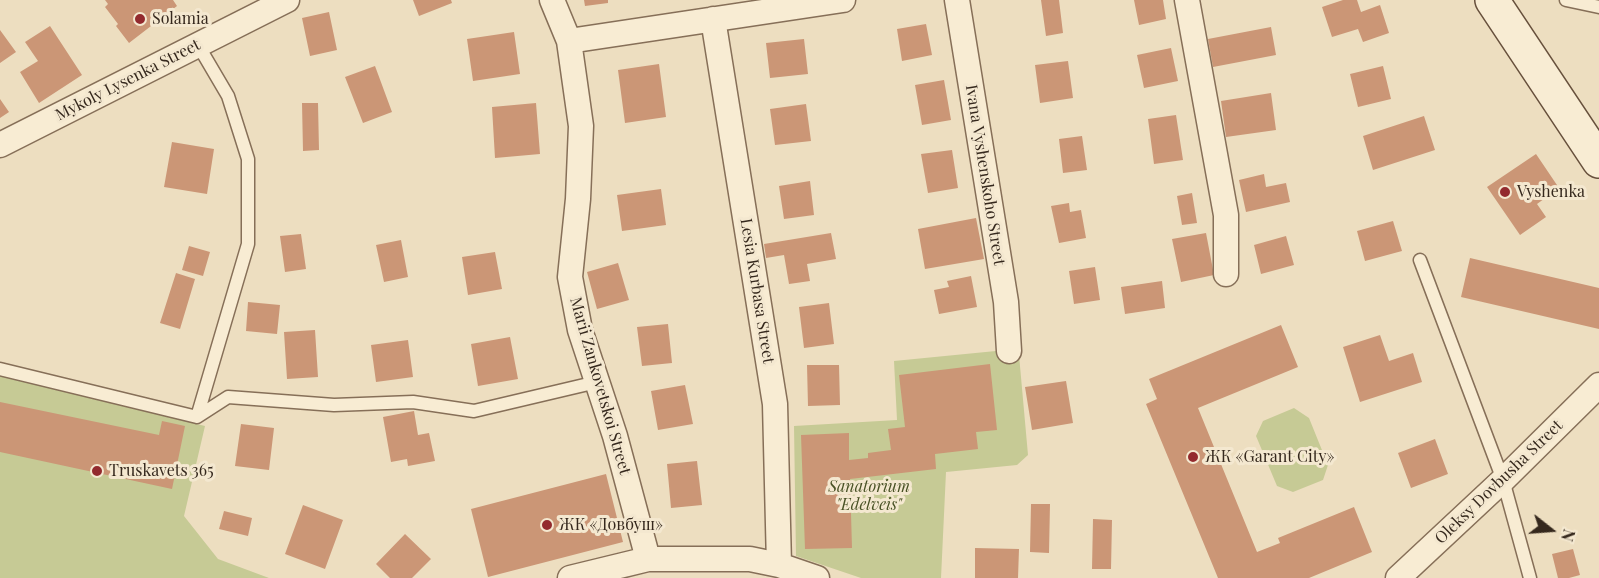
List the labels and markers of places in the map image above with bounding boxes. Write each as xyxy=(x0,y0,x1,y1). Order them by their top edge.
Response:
place label: Solamia xyxy=(152,9,209,29)
marker: Solamia xyxy=(133,12,147,26)
place label: Vyshenka xyxy=(1517,182,1585,202)
marker: Vyshenka xyxy=(1498,185,1512,199)
place label: ЖК «Garant City» xyxy=(1205,447,1334,467)
marker: ЖК «Garant City» xyxy=(1186,450,1200,464)
place label: Truskavets 365 xyxy=(109,461,214,481)
marker: Truskavets 365 xyxy=(90,464,104,478)
place label: ЖК «Довбуш» xyxy=(559,515,663,535)
marker: ЖК «Довбуш» xyxy=(540,518,554,532)

